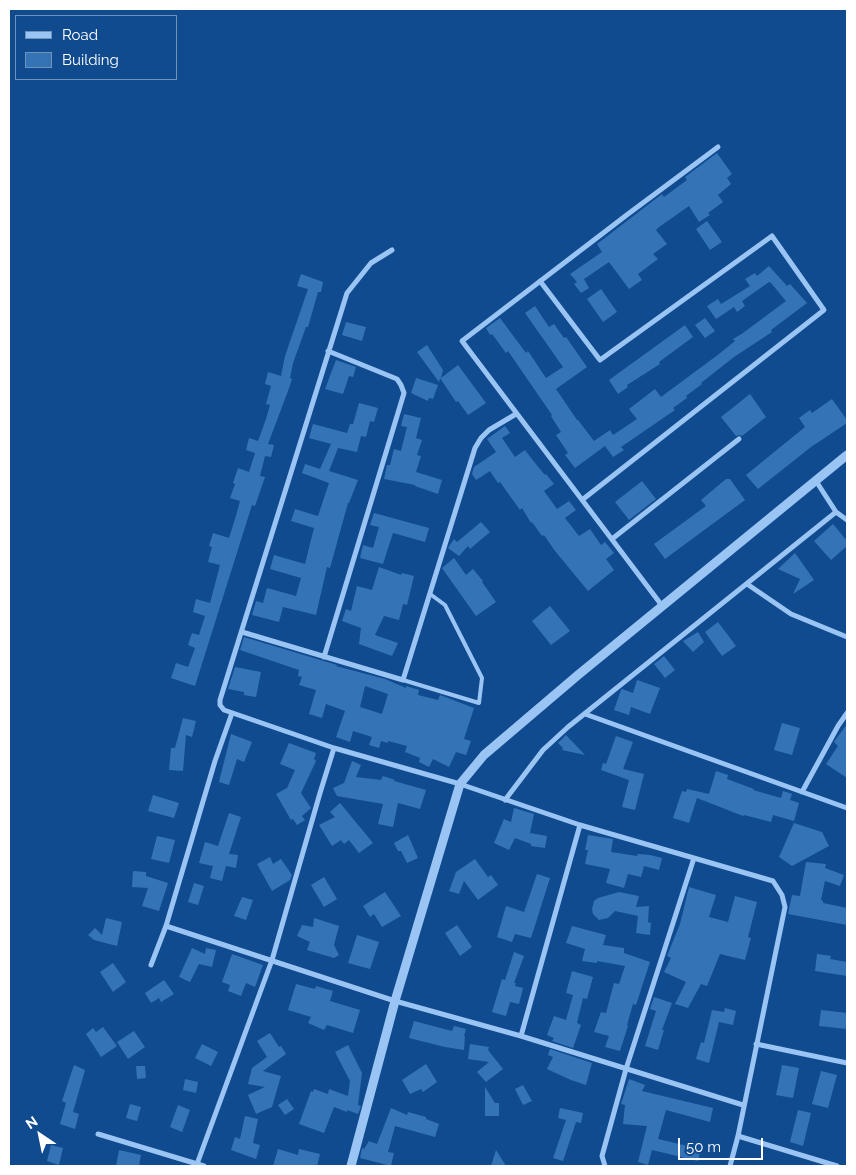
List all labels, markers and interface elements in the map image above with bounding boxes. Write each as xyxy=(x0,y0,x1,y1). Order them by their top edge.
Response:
legend xyxy=(15,15,178,80)
text: Road xyxy=(62,26,98,44)
text: Building xyxy=(62,51,119,69)
north arrow xyxy=(15,1110,65,1160)
text: N xyxy=(23,1113,41,1132)
scale bar xyxy=(681,1128,766,1160)
text: 50 m xyxy=(686,1138,721,1156)

